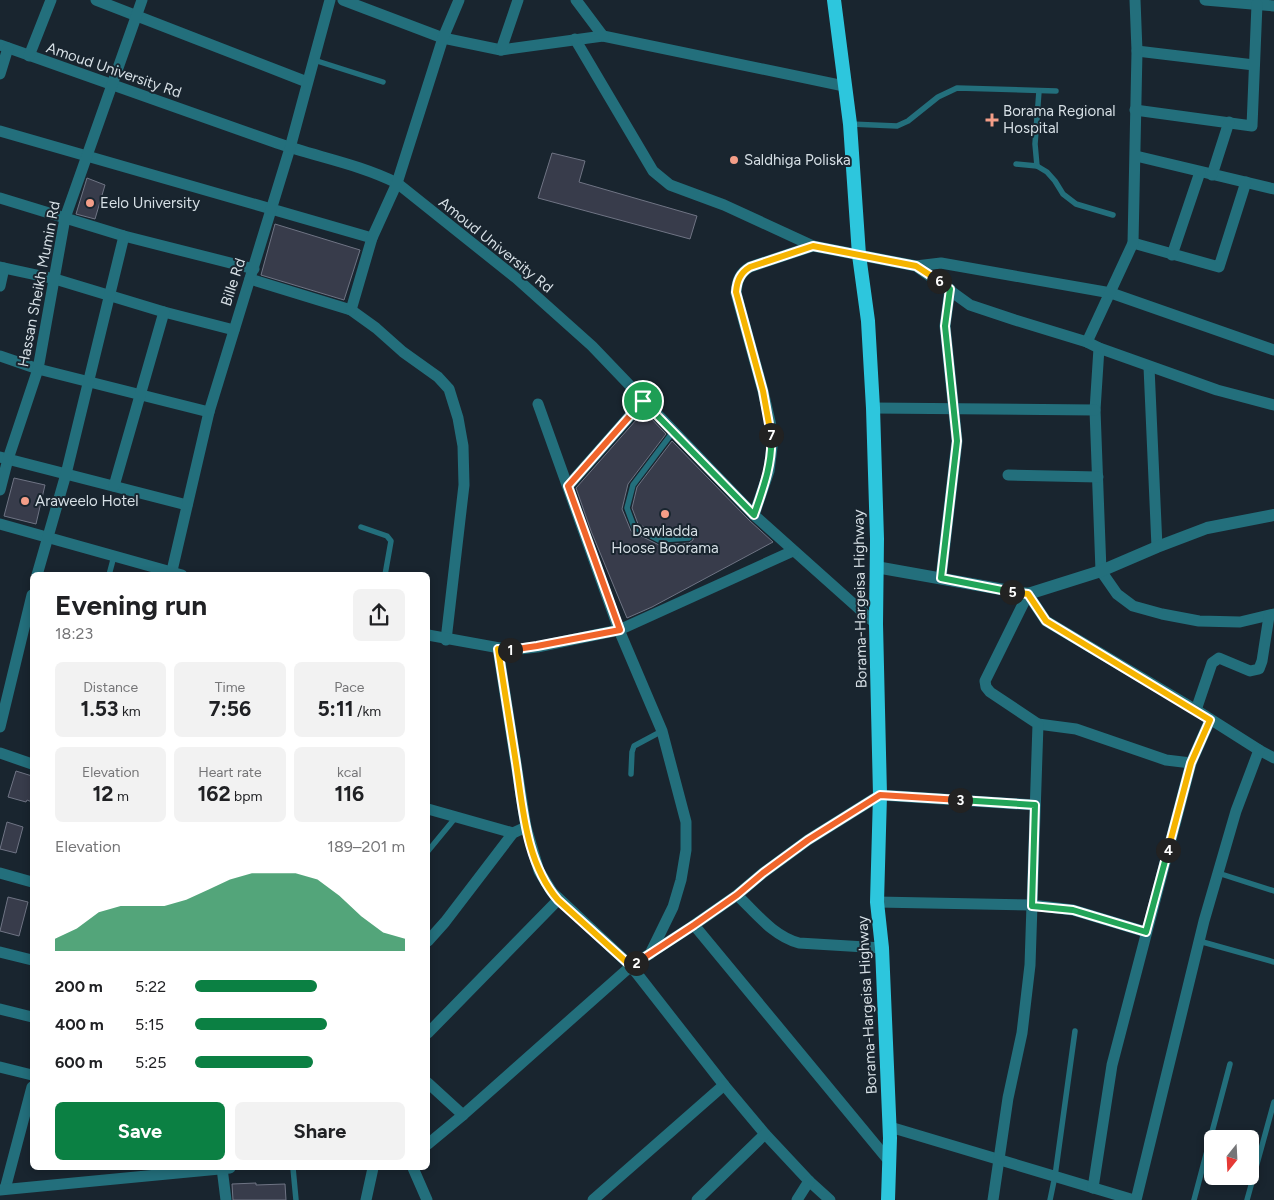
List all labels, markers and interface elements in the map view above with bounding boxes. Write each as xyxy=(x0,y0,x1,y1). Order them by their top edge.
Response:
street label: Amoud University Rd xyxy=(44,38,184,102)
place label: Borama Regional Hospital xyxy=(1003,102,1116,137)
marker: Borama Regional Hospital xyxy=(985,113,999,127)
place label: Saldhiga Poliska xyxy=(744,151,851,169)
marker: Saldhiga Poliska xyxy=(728,154,740,166)
street label: Amoud University Rd xyxy=(435,193,557,297)
place label: Eelo University xyxy=(100,194,200,212)
marker: Eelo University xyxy=(84,197,96,209)
street label: Hassan Sheikh Mumin Rd xyxy=(14,199,64,369)
street label: Bille Rd xyxy=(217,256,249,308)
pin: 6 xyxy=(926,268,952,294)
text: 6 xyxy=(935,273,944,290)
pin xyxy=(622,380,664,422)
icon: arrive xyxy=(629,387,657,415)
pin: 7 xyxy=(758,422,784,448)
text: 7 xyxy=(768,427,775,444)
place label: Araweelo Hotel xyxy=(35,492,139,510)
marker: Araweelo Hotel xyxy=(19,495,31,507)
marker: Dawladda Hoose Boorama xyxy=(659,508,671,520)
street label: Borama-Hargeisa Highway xyxy=(849,509,871,689)
place label: Dawladda Hoose Boorama xyxy=(611,522,719,557)
pin: 5 xyxy=(1000,580,1024,604)
text: 5 xyxy=(1008,584,1017,601)
text: Evening run xyxy=(55,588,207,622)
button: share xyxy=(353,589,405,641)
text: 18:23 xyxy=(55,624,93,643)
pin: 1 xyxy=(498,638,522,662)
text: 1 xyxy=(508,642,513,659)
text: Distance xyxy=(83,679,138,696)
text: Time xyxy=(215,679,245,696)
text: Pace xyxy=(334,679,364,696)
text: 1.53 xyxy=(81,696,119,721)
text: 7:56 xyxy=(209,696,251,721)
text: 5:11 xyxy=(317,696,354,721)
text: km xyxy=(119,703,141,720)
text: /km xyxy=(354,703,381,720)
text: Elevation xyxy=(82,764,139,781)
text: Heart rate xyxy=(198,764,262,781)
text: kcal xyxy=(337,764,362,781)
text: 12 xyxy=(92,781,113,806)
text: 162 xyxy=(197,781,231,806)
text: 116 xyxy=(334,781,364,806)
text: m xyxy=(113,788,129,805)
text: bpm xyxy=(231,788,263,805)
pin: 3 xyxy=(948,788,972,812)
text: 3 xyxy=(957,792,964,809)
text: Elevation xyxy=(55,837,121,856)
text: 189–201 m xyxy=(327,837,405,856)
pin: 4 xyxy=(1156,838,1180,862)
text: 4 xyxy=(1164,842,1173,859)
street label: Borama-Hargeisa Highway xyxy=(853,915,881,1095)
pin: 2 xyxy=(624,950,648,976)
text: 2 xyxy=(632,955,641,972)
text: 200 m xyxy=(55,977,103,996)
text: 5:22 xyxy=(135,977,166,996)
text: 400 m xyxy=(55,1015,104,1034)
text: 5:15 xyxy=(135,1015,164,1034)
text: 600 m xyxy=(55,1053,103,1072)
text: 5:25 xyxy=(135,1053,166,1072)
button: Save xyxy=(55,1102,225,1160)
button: Share xyxy=(235,1102,405,1160)
north arrow xyxy=(1204,1130,1259,1185)
map controls xyxy=(1204,1130,1259,1185)

